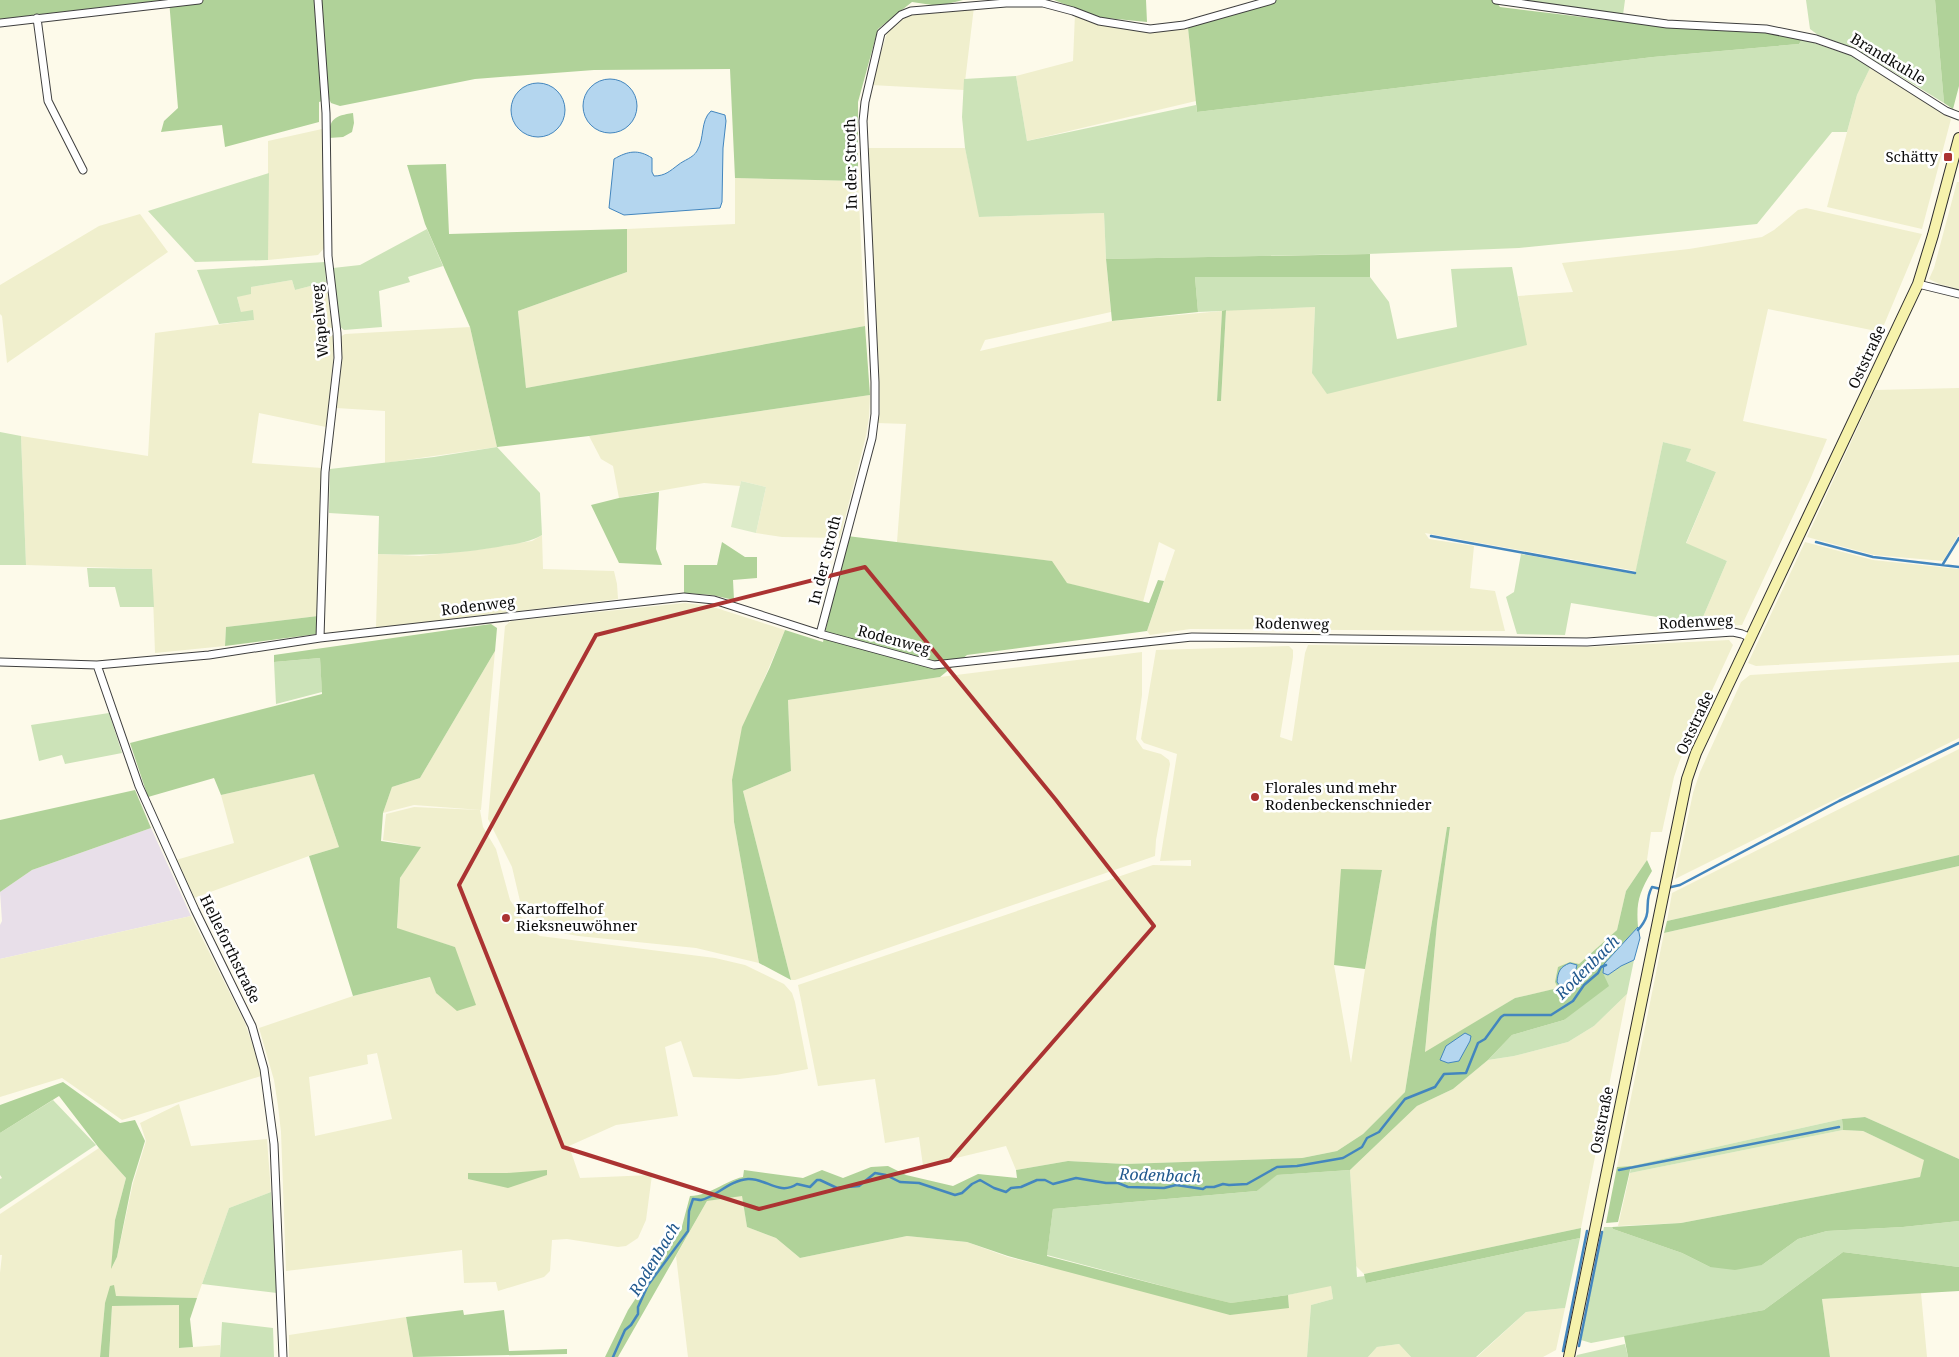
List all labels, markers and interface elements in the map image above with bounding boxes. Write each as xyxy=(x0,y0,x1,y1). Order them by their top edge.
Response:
street label: Brandkuhle xyxy=(1847,28,1930,88)
street label: In der Stroth xyxy=(839,118,861,210)
place label: Schätty xyxy=(1885,146,1939,166)
marker: Schätty xyxy=(1942,151,1954,163)
street label: Wapelweg xyxy=(306,283,332,359)
street label: Oststraße xyxy=(1843,321,1890,392)
street label: In der Stroth xyxy=(803,513,845,606)
street label: Rodenweg xyxy=(440,591,516,619)
street label: Rodenweg xyxy=(1658,609,1734,633)
street label: Rodenweg xyxy=(1255,612,1329,634)
street label: Rodenweg xyxy=(856,620,933,658)
street label: Oststraße xyxy=(1671,687,1718,758)
place label: Florales und mehr Rodenbeckenschnieder xyxy=(1265,777,1432,814)
marker: Florales und mehr Rodenbeckenschnieder xyxy=(1249,791,1261,803)
street label: Helleforthstraße xyxy=(196,891,266,1006)
place label: Kartoffelhof Rieksneuwöhner xyxy=(516,898,637,935)
marker: Kartoffelhof Rieksneuwöhner xyxy=(500,912,512,924)
water label: Rodenbach xyxy=(1549,930,1624,1005)
street label: Oststraße xyxy=(1585,1084,1617,1155)
water label: Rodenbach xyxy=(1118,1163,1202,1187)
water label: Rodenbach xyxy=(623,1218,685,1301)

